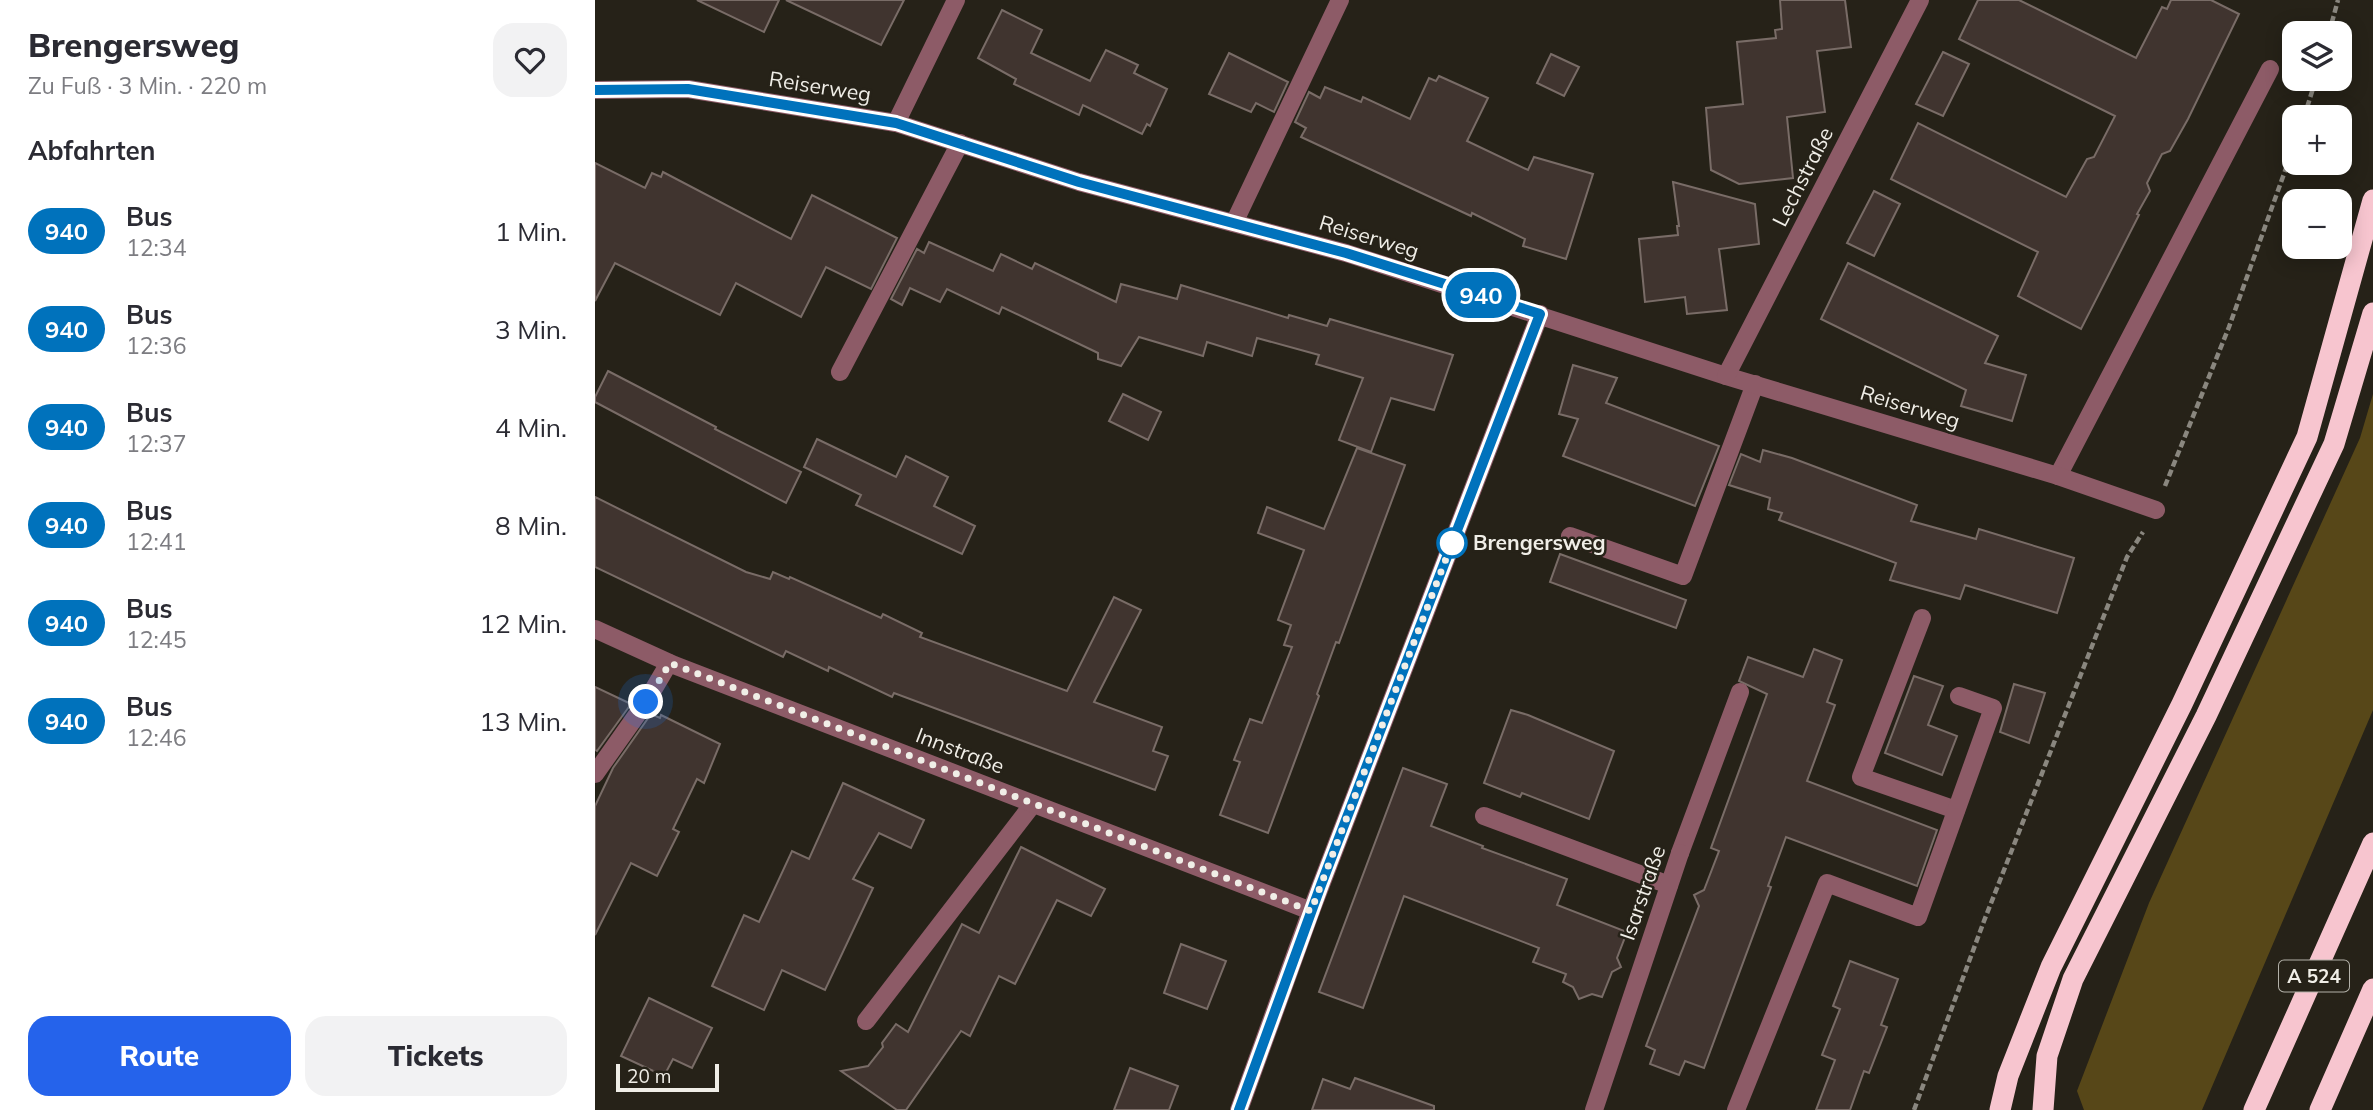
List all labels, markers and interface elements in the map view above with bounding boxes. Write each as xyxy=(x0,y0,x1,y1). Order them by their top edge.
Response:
map controls xyxy=(2282,21,2352,259)
button: layers xyxy=(2282,21,2352,91)
button: heart xyxy=(493,23,567,97)
text: Brengersweg xyxy=(28,24,239,65)
street label: Reiserweg xyxy=(767,65,873,107)
text: Zu Fuß · 3 Min. · 220 m xyxy=(28,71,267,100)
button: + xyxy=(2282,105,2352,175)
street label: Lechstraße xyxy=(1766,123,1838,231)
text: Abfahrten xyxy=(28,134,155,167)
button: − xyxy=(2282,189,2352,259)
text: Bus xyxy=(126,200,172,233)
street label: Reiserweg xyxy=(1316,209,1422,264)
text: 1 Min. xyxy=(495,215,567,248)
text: 940 xyxy=(45,216,88,246)
text: 12:34 xyxy=(126,233,186,262)
line badge: 940 xyxy=(1441,272,1521,318)
text: 940 xyxy=(1459,280,1503,310)
text: Bus xyxy=(126,298,172,331)
text: 3 Min. xyxy=(495,313,567,346)
text: 940 xyxy=(45,314,88,344)
text: 12:36 xyxy=(126,331,186,360)
street label: Reiserweg xyxy=(1857,379,1963,434)
text: Bus xyxy=(126,396,172,429)
text: 4 Min. xyxy=(495,411,567,444)
text: 940 xyxy=(45,412,88,442)
text: 12:37 xyxy=(126,429,186,458)
text: Bus xyxy=(126,494,172,527)
text: 8 Min. xyxy=(495,509,567,542)
text: 940 xyxy=(45,510,88,540)
text: 12:41 xyxy=(126,527,186,556)
marker: Brengersweg xyxy=(1437,528,1467,558)
place label: Brengersweg xyxy=(1473,529,1606,555)
text: Bus xyxy=(126,592,172,625)
text: 12 Min. xyxy=(479,607,567,640)
text: 940 xyxy=(45,608,88,638)
text: 12:45 xyxy=(126,625,186,654)
your location xyxy=(628,684,663,719)
text: Bus xyxy=(126,690,172,723)
text: 13 Min. xyxy=(479,705,567,738)
text: 940 xyxy=(45,706,88,736)
street label: Innstraße xyxy=(912,721,1008,779)
text: 12:46 xyxy=(126,723,186,752)
street label: Isarstraße xyxy=(1614,842,1670,943)
road number: A 524 xyxy=(2279,960,2349,992)
button: Route xyxy=(28,1016,291,1096)
button: Tickets xyxy=(305,1016,567,1096)
scale bar xyxy=(616,1061,719,1093)
text: 20 m xyxy=(627,1064,671,1088)

